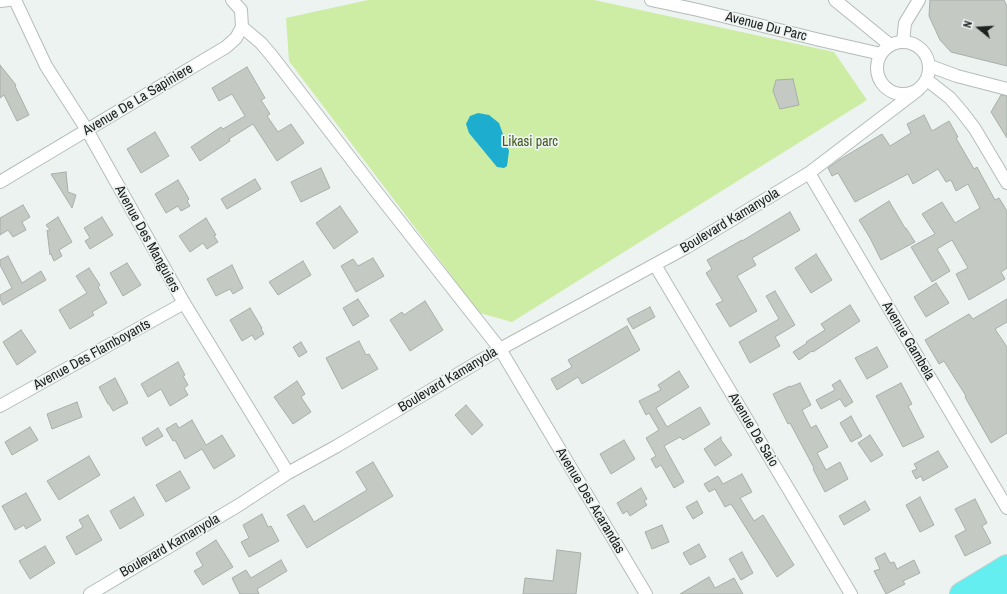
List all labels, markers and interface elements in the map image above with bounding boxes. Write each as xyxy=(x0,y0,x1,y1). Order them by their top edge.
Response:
north arrow xyxy=(959,8,999,48)
street label: Avenue Du Parc xyxy=(724,9,808,45)
text: N xyxy=(960,19,975,30)
street label: Avenue De La Sapiniere xyxy=(80,60,196,140)
park label: Likasi parc xyxy=(502,134,558,150)
street label: Avenue Des Manguiers xyxy=(111,183,183,295)
street label: Boulevard Kamanyola xyxy=(678,185,782,257)
street label: Avenue Gambela xyxy=(878,299,938,383)
street label: Avenue Des Flamboyants xyxy=(31,316,153,394)
street label: Boulevard Kamanyola xyxy=(396,344,500,416)
street label: Avenue De Saio xyxy=(724,390,782,470)
street label: Avenue Des Acarandas xyxy=(552,445,628,557)
street label: Boulevard Kamanyola xyxy=(117,511,223,581)

